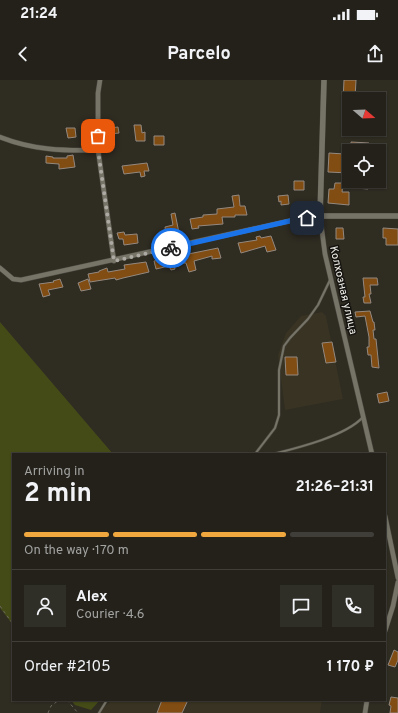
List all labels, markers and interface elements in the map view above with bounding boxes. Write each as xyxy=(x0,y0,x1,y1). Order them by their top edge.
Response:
text: 21:24 xyxy=(20,5,58,24)
icon: back xyxy=(12,43,34,65)
text: Parcelo xyxy=(167,43,231,66)
icon: share xyxy=(364,43,386,65)
north arrow xyxy=(342,92,386,136)
map controls xyxy=(342,92,386,188)
pin xyxy=(81,119,115,153)
icon: bag xyxy=(87,125,109,147)
button: locate xyxy=(342,144,386,188)
pin xyxy=(290,201,324,235)
icon: home xyxy=(296,207,318,229)
courier xyxy=(151,228,191,268)
icon: bike xyxy=(160,237,182,259)
street label: Колхозная улица xyxy=(326,245,360,336)
text: Arriving in xyxy=(24,464,85,480)
text: 2 min xyxy=(24,478,92,511)
text: 21:26–21:31 xyxy=(295,478,374,497)
text: On the way · 170 m xyxy=(24,543,129,559)
button: person xyxy=(24,585,66,627)
button: chat xyxy=(280,585,322,627)
button: phone xyxy=(332,585,374,627)
text: Alex xyxy=(76,588,108,607)
text: Courier · 4.6 xyxy=(76,607,144,623)
text: Order #2105 xyxy=(24,658,110,677)
text: 1 170 ₽ xyxy=(327,658,374,677)

